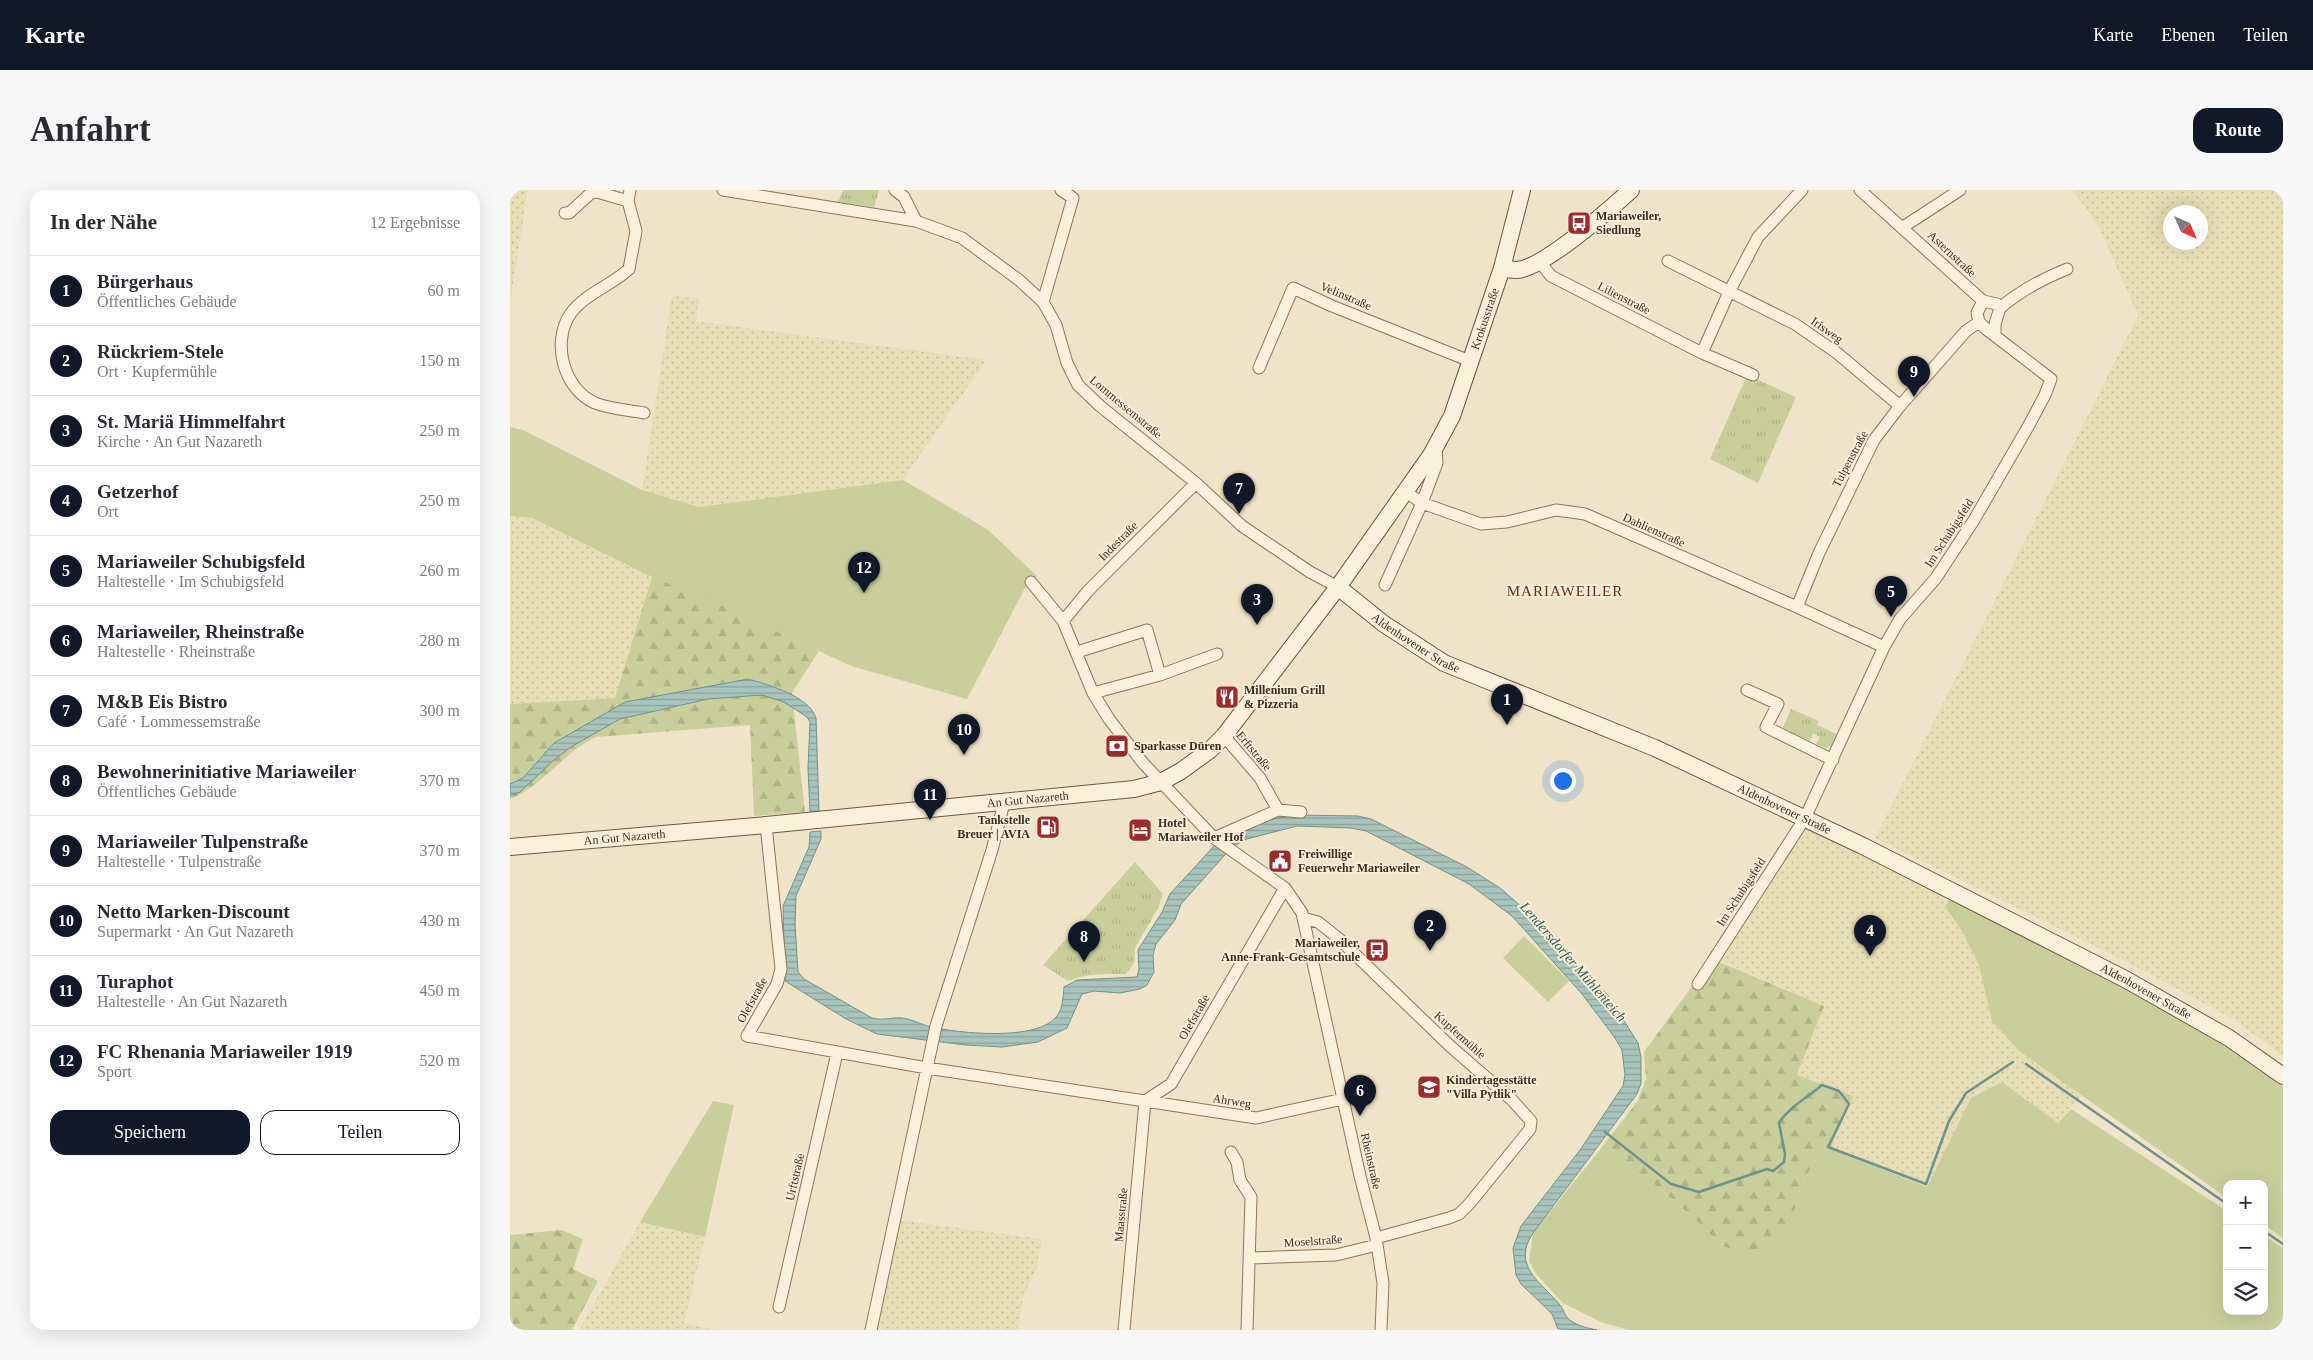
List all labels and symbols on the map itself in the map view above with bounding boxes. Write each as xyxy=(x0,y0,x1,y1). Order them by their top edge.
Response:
north arrow xyxy=(2163,205,2208,250)
place label: Mariaweiler, Siedlung xyxy=(1596,209,1661,237)
bus stop icon: Mariaweiler, Siedlung xyxy=(1566,210,1592,236)
street label: Asternstraße xyxy=(1925,228,1979,280)
street label: Velinstraße xyxy=(1318,279,1374,313)
street label: Lilienstraße xyxy=(1595,279,1653,317)
street label: Krokusstraße xyxy=(1468,286,1502,351)
street label: Irisweg xyxy=(1808,314,1846,346)
pin: 9 xyxy=(1898,356,1930,397)
street label: Lommessemstraße xyxy=(1087,373,1165,441)
street label: Tulpenstraße xyxy=(1829,428,1871,490)
pin: 7 xyxy=(1223,473,1255,514)
street label: Im Schubigsfeld xyxy=(1922,496,1976,570)
street label: Dahlienstraße xyxy=(1621,510,1687,550)
street label: Indestraße xyxy=(1095,518,1141,564)
pin: 12 xyxy=(848,552,880,593)
pin: 5 xyxy=(1875,576,1907,617)
district label: MARIAWEILER xyxy=(1507,583,1623,599)
pin: 3 xyxy=(1241,584,1273,625)
street label: Aldenhovener Straße xyxy=(1369,610,1462,676)
place label: Millenium Grill & Pizzeria xyxy=(1244,683,1326,711)
restaurant icon: Millenium Grill & Pizzeria xyxy=(1214,684,1240,710)
pin: 1 xyxy=(1491,684,1523,725)
pin: 10 xyxy=(948,714,980,755)
street label: Erftstraße xyxy=(1233,728,1275,774)
bank icon: Sparkasse Düren xyxy=(1104,733,1130,759)
place label: Sparkasse Düren xyxy=(1134,739,1222,753)
your location xyxy=(1550,768,1576,794)
pin: 11 xyxy=(914,779,946,820)
street label: Aldenhovener Straße xyxy=(1735,781,1833,837)
street label: An Gut Nazareth xyxy=(986,788,1069,810)
place label: Tankstelle Breuer | AVIA xyxy=(957,813,1031,841)
fuel station icon: Tankstelle Breuer | AVIA xyxy=(1035,814,1061,840)
place label: Hotel Mariaweiler Hof xyxy=(1158,816,1244,844)
hotel icon: Hotel Mariaweiler Hof xyxy=(1127,817,1153,843)
street label: An Gut Nazareth xyxy=(583,827,666,848)
place label: Freiwillige Feuerwehr Mariaweiler xyxy=(1298,847,1421,875)
public building icon: Freiwillige Feuerwehr Mariaweiler xyxy=(1267,848,1293,874)
street label: Im Schubigsfeld xyxy=(1714,855,1768,929)
water label: Lendersdorfer Mühlenteich xyxy=(1516,898,1629,1025)
pin: 2 xyxy=(1414,910,1446,951)
pin: 4 xyxy=(1854,915,1886,956)
pin: 8 xyxy=(1068,921,1100,962)
place label: Mariaweiler, Anne-Frank-Gesamtschule xyxy=(1221,936,1361,964)
bus stop icon: Mariaweiler, Anne-Frank-Gesamtschule xyxy=(1364,937,1390,963)
street label: Aldenhovener Straße xyxy=(2098,961,2194,1022)
street label: Olefstraße xyxy=(734,975,770,1025)
street label: Olefstraße xyxy=(1175,992,1213,1042)
street label: Kupfermühle xyxy=(1432,1008,1488,1062)
place label: Kindertagesstätte "Villa Pytlik" xyxy=(1446,1073,1537,1101)
school or university icon: Kindertagesstätte "Villa Pytlik" xyxy=(1416,1074,1442,1100)
pin: 6 xyxy=(1344,1075,1376,1116)
street label: Ahrweg xyxy=(1212,1091,1252,1111)
street label: Rheinstraße xyxy=(1358,1131,1384,1191)
street label: Urftstraße xyxy=(783,1152,807,1202)
street label: Maasstraße xyxy=(1112,1187,1130,1243)
street label: Moselstraße xyxy=(1283,1232,1343,1250)

